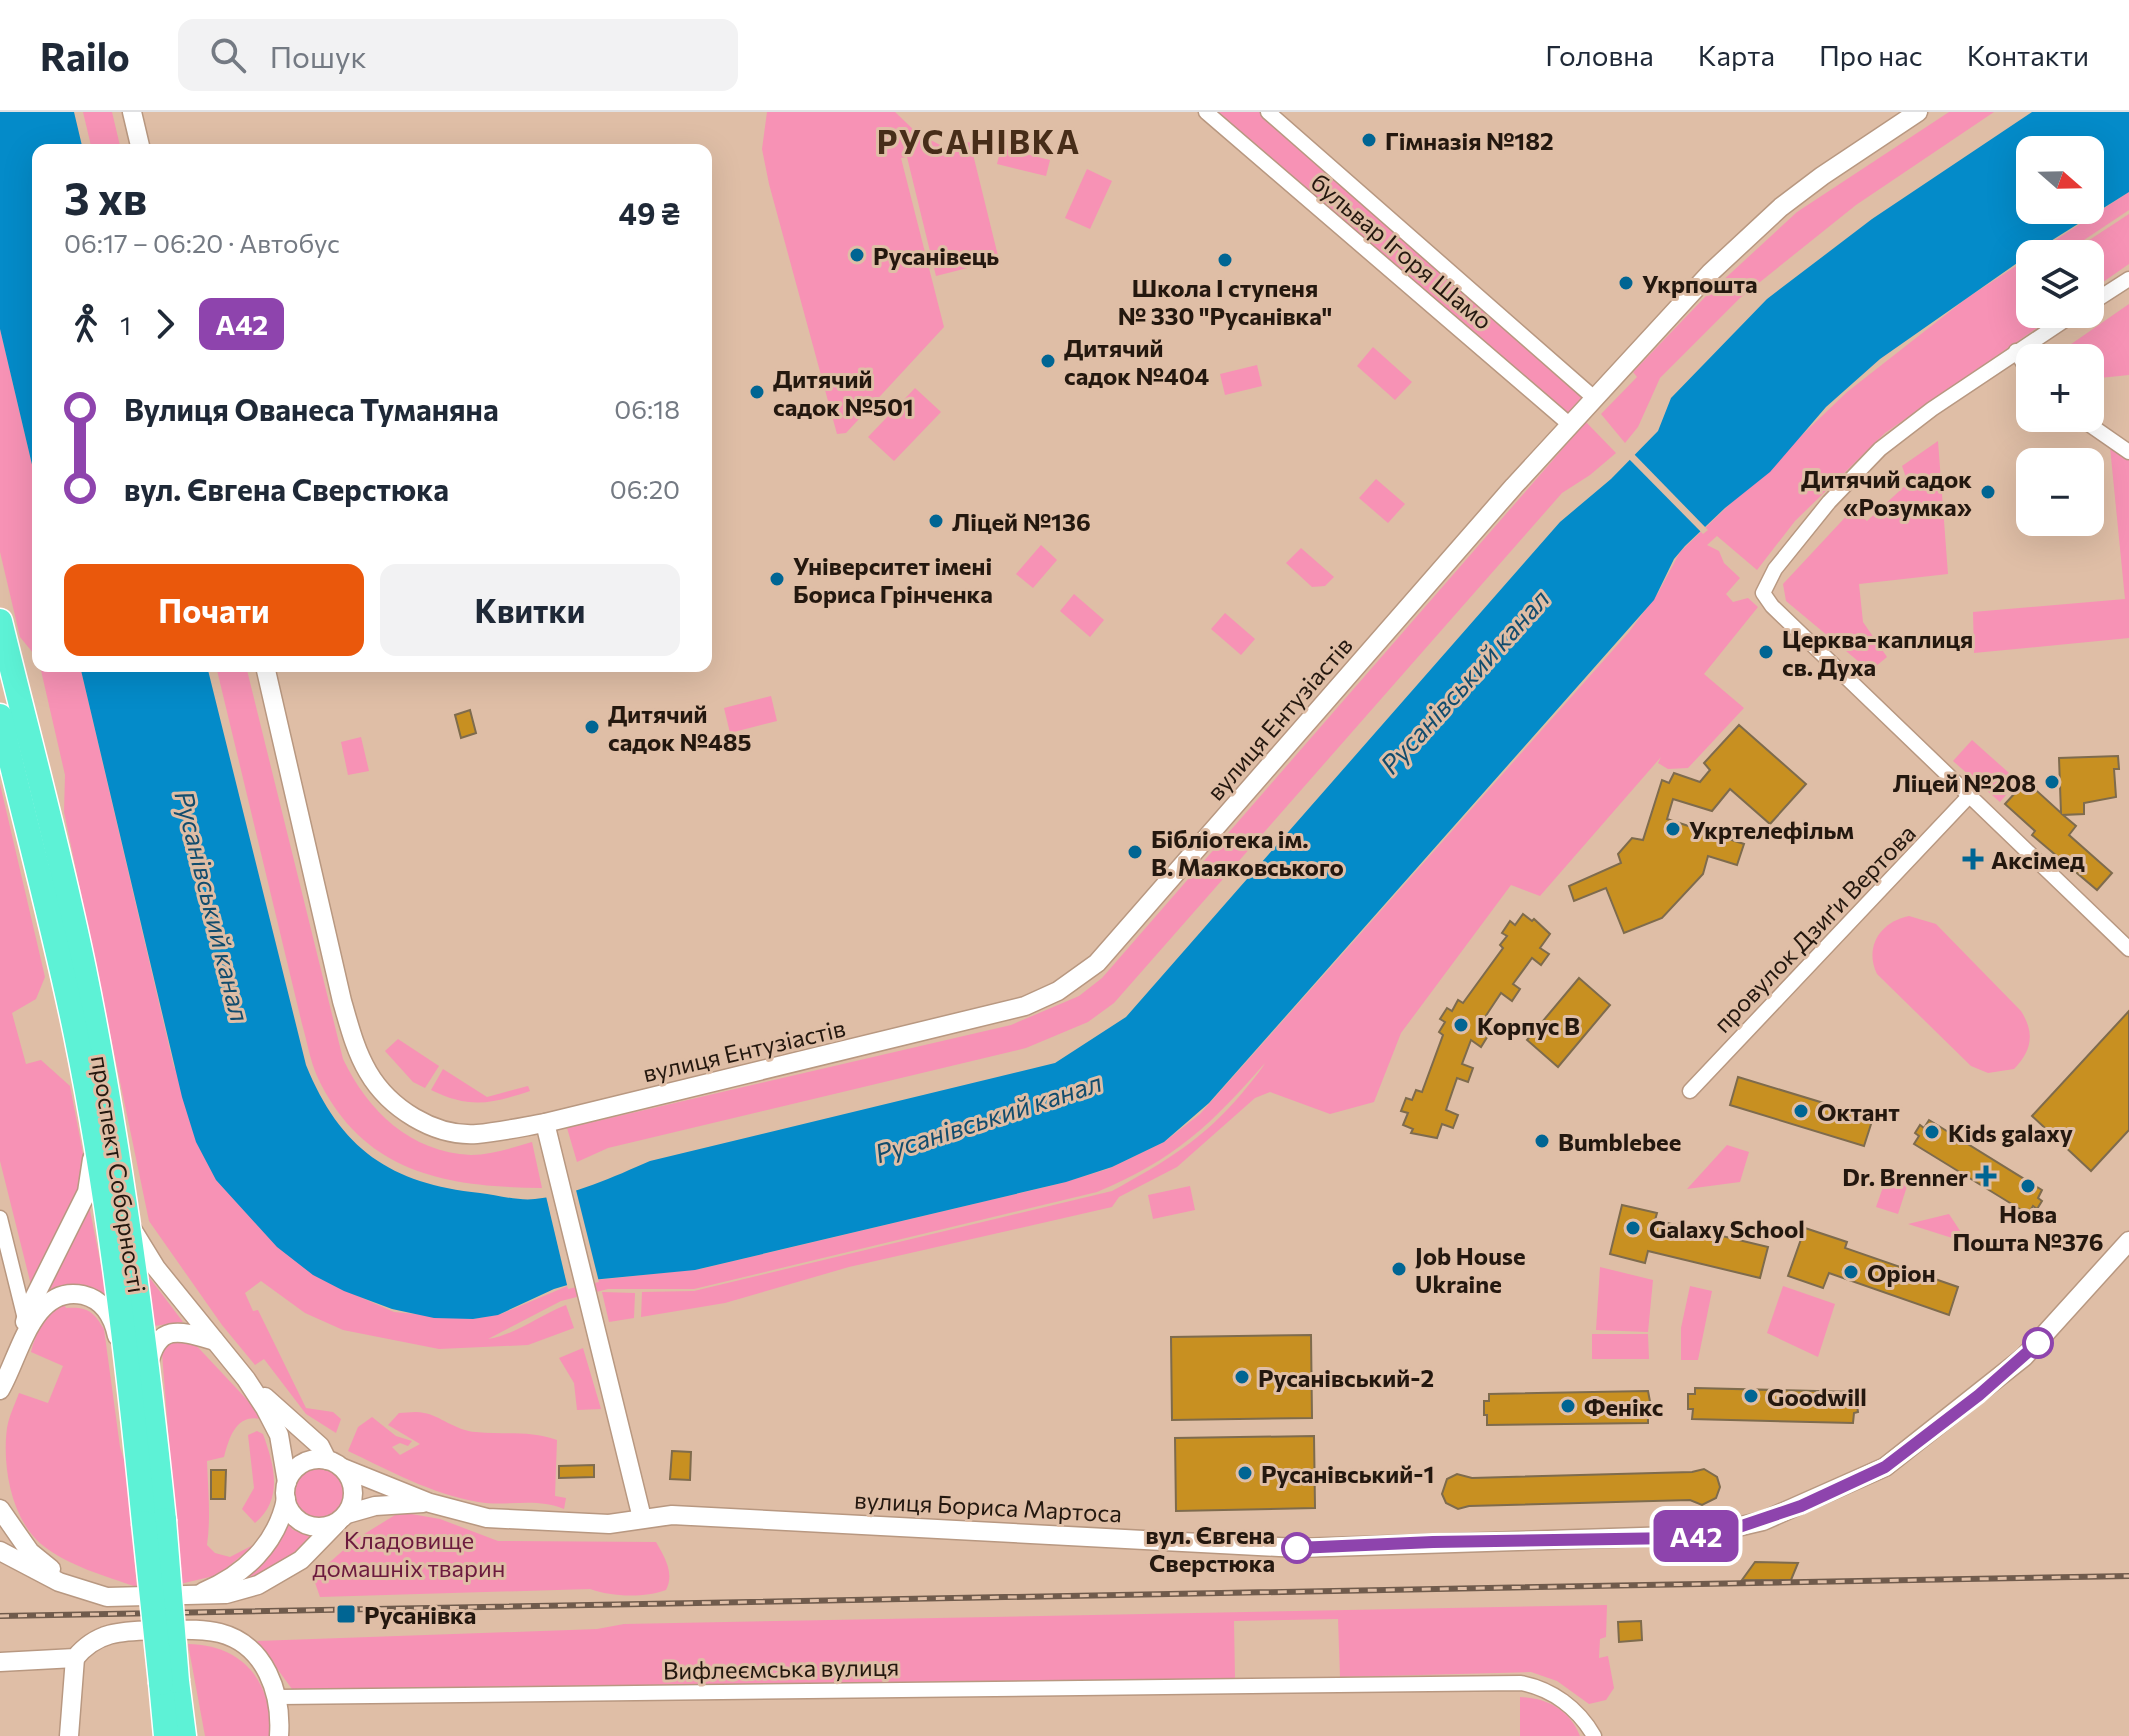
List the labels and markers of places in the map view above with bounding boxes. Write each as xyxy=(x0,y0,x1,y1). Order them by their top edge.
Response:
place label: Гімназія №182 xyxy=(1385,126,1554,155)
marker: Гімназія №182 xyxy=(1360,131,1378,149)
place label: Русанівець xyxy=(873,241,999,270)
marker: Русанівець xyxy=(848,246,866,264)
marker: Школа І ступеня № 330 "Русанівка" xyxy=(1216,251,1234,269)
place label: Укрпошта xyxy=(1642,269,1758,298)
place label: Школа І ступеня № 330 "Русанівка" xyxy=(1118,273,1332,330)
marker: Укрпошта xyxy=(1617,274,1635,292)
place label: Дитячий садок №404 xyxy=(1064,333,1210,390)
marker: Дитячий садок №404 xyxy=(1039,352,1057,370)
place label: Дитячий садок №501 xyxy=(773,364,914,421)
marker: Дитячий садок №501 xyxy=(748,383,766,401)
place label: Дитячий садок «Розумка» xyxy=(1801,464,1972,521)
marker: Дитячий садок «Розумка» xyxy=(1979,483,1997,501)
place label: Ліцей №136 xyxy=(952,507,1091,536)
marker: Ліцей №136 xyxy=(927,512,945,530)
place label: Університет імені Бориса Грінченка xyxy=(793,551,993,608)
marker: Університет імені Бориса Грінченка xyxy=(768,570,786,588)
place label: Церква-каплиця св. Духа xyxy=(1782,624,1973,681)
marker: Церква-каплиця св. Духа xyxy=(1757,643,1775,661)
place label: Дитячий садок №485 xyxy=(608,699,752,756)
marker: Дитячий садок №485 xyxy=(583,718,601,736)
place label: Ліцей №208 xyxy=(1893,768,2036,797)
marker: Ліцей №208 xyxy=(2043,773,2061,791)
place label: Укртелефільм xyxy=(1689,815,1854,844)
marker: Укртелефільм xyxy=(1664,820,1682,838)
place label: Бібліотека ім. В. Маяковського xyxy=(1151,824,1344,881)
marker: Бібліотека ім. В. Маяковського xyxy=(1126,843,1144,861)
place label: Аксімед xyxy=(1991,845,2085,874)
marker: Аксімед xyxy=(1962,848,1984,870)
place label: Корпус В xyxy=(1477,1011,1580,1040)
marker: Корпус В xyxy=(1452,1016,1470,1034)
place label: Октант xyxy=(1817,1097,1900,1126)
marker: Октант xyxy=(1792,1102,1810,1120)
place label: Kids galaxy xyxy=(1948,1118,2073,1147)
marker: Kids galaxy xyxy=(1923,1123,1941,1141)
place label: Bumblebee xyxy=(1558,1127,1681,1156)
marker: Bumblebee xyxy=(1533,1132,1551,1150)
place label: Dr. Brenner xyxy=(1842,1162,1968,1191)
marker: Dr. Brenner xyxy=(1975,1165,1997,1187)
marker: Нова Пошта №376 xyxy=(2019,1177,2037,1195)
place label: Нова Пошта №376 xyxy=(1952,1199,2104,1256)
place label: Galaxy School xyxy=(1649,1214,1805,1243)
marker: Galaxy School xyxy=(1624,1219,1642,1237)
place label: Job House Ukraine xyxy=(1415,1241,1526,1298)
place label: Оріон xyxy=(1867,1258,1936,1287)
marker: Job House Ukraine xyxy=(1390,1260,1408,1278)
marker: Оріон xyxy=(1842,1263,1860,1281)
unlabelled marker xyxy=(2023,1328,2053,1358)
place label: Русанівський-2 xyxy=(1258,1363,1434,1392)
marker: Русанівський-2 xyxy=(1233,1368,1251,1386)
place label: Goodwill xyxy=(1767,1382,1867,1411)
marker: Goodwill xyxy=(1742,1387,1760,1405)
place label: Фенікс xyxy=(1584,1392,1663,1421)
marker: Фенікс xyxy=(1559,1397,1577,1415)
place label: Русанівський-1 xyxy=(1261,1459,1434,1488)
marker: Русанівський-1 xyxy=(1236,1464,1254,1482)
place label: вул. Євгена Сверстюка xyxy=(1145,1520,1275,1577)
marker: вул. Євгена Сверстюка xyxy=(1282,1533,1312,1563)
place label: Русанівка xyxy=(364,1600,476,1629)
marker: Русанівка xyxy=(335,1603,357,1625)

